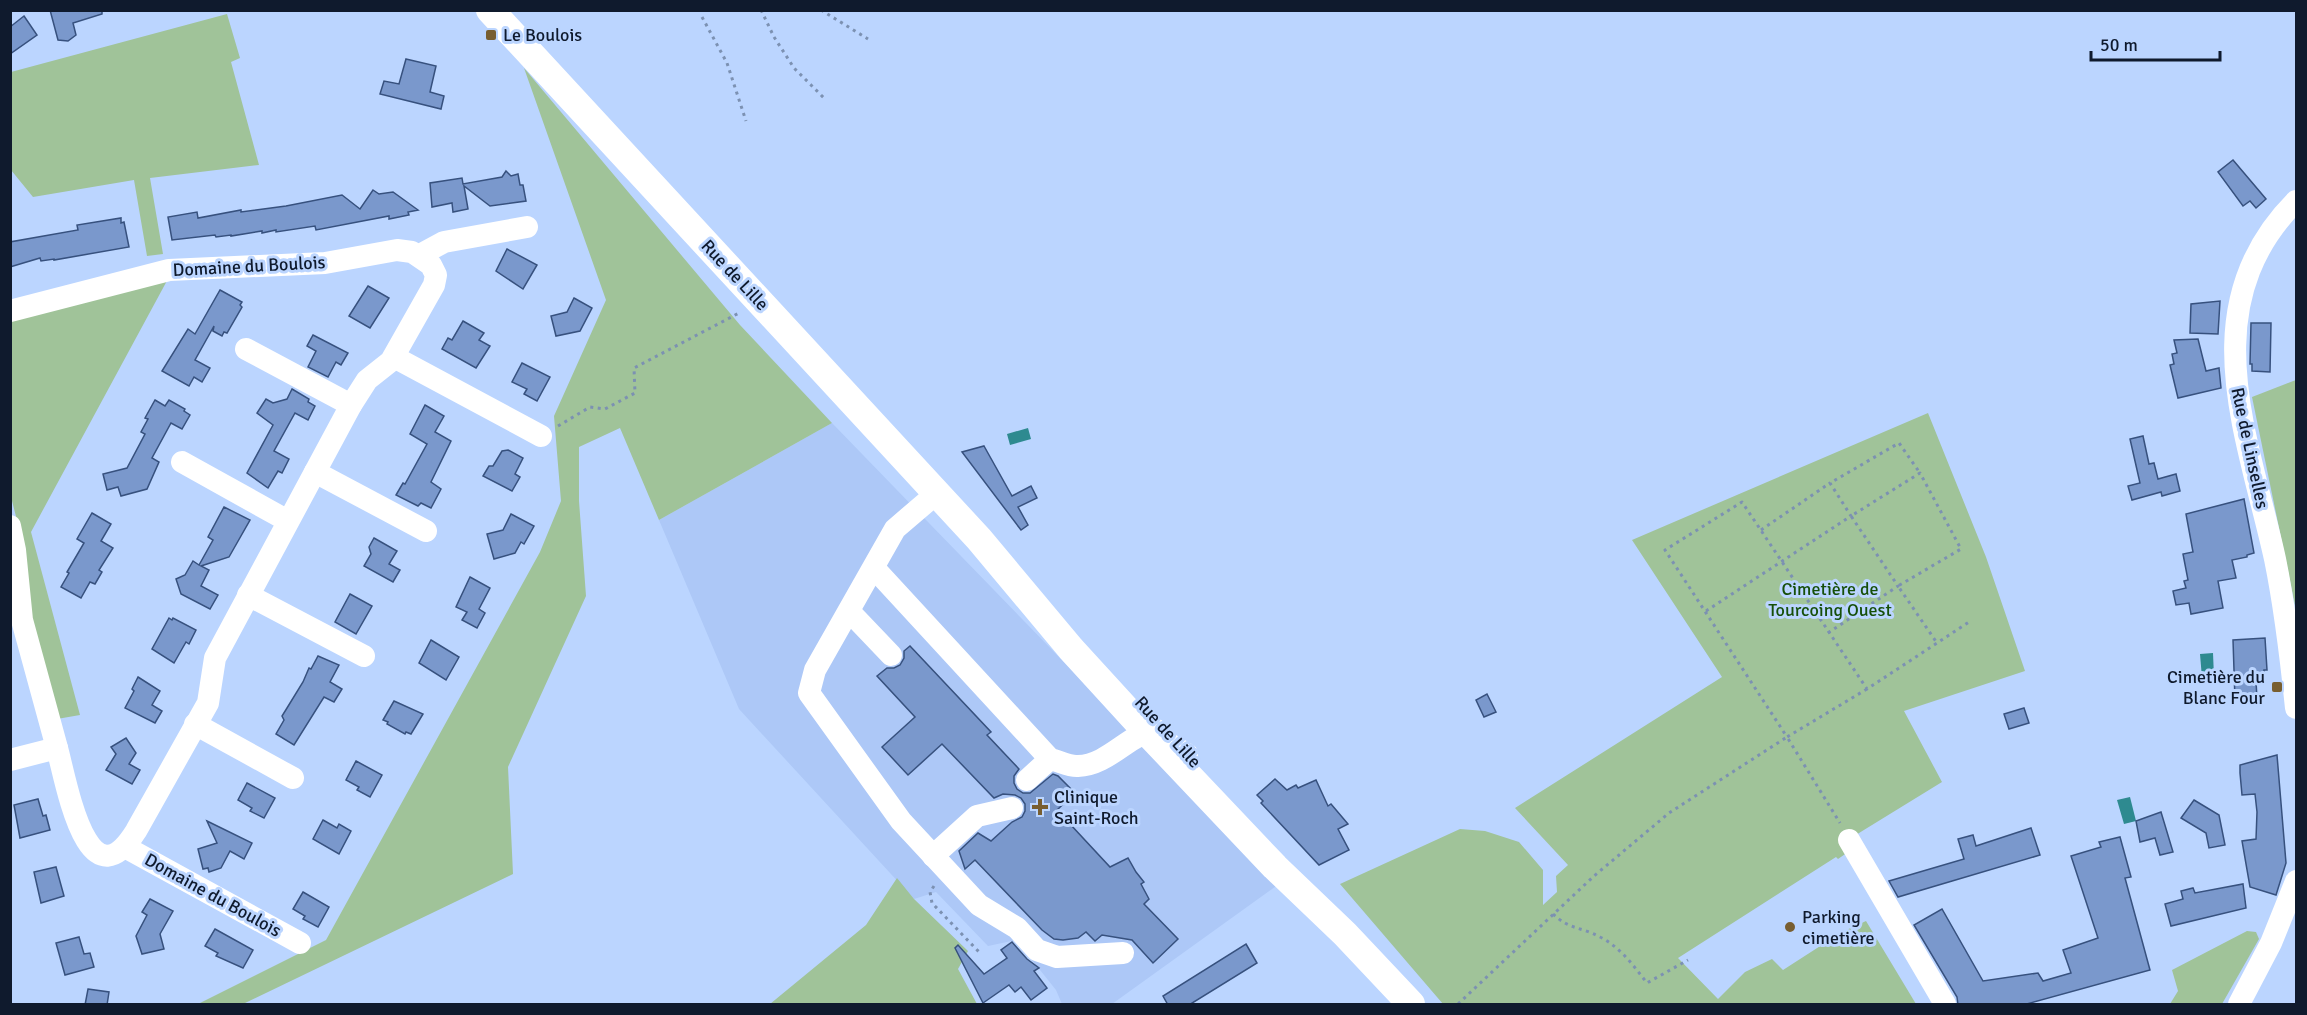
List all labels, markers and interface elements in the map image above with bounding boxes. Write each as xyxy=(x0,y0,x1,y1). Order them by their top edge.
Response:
place label: Le Boulois xyxy=(503,24,582,46)
scale bar xyxy=(2091,24,2220,62)
marker: Le Boulois xyxy=(484,28,498,42)
text: 50 m xyxy=(2100,34,2138,56)
street label: Rue de Lille xyxy=(697,235,773,315)
street label: Domaine du Boulois xyxy=(172,251,326,281)
street label: Rue de Linselles xyxy=(2226,385,2274,511)
park label: Cimetière de Tourcoing Ouest xyxy=(1768,578,1892,621)
place label: Cimetière du Blanc Four xyxy=(2167,666,2265,709)
marker: Cimetière du Blanc Four xyxy=(2270,680,2284,694)
street label: Rue de Lille xyxy=(1130,692,1206,772)
place label: Clinique Saint-Roch xyxy=(1054,786,1139,829)
marker: Clinique Saint-Roch xyxy=(1031,798,1049,816)
street label: Domaine du Boulois xyxy=(141,848,285,942)
place label: Parking cimetière xyxy=(1802,906,1875,949)
marker: Parking cimetière xyxy=(1783,920,1797,934)

